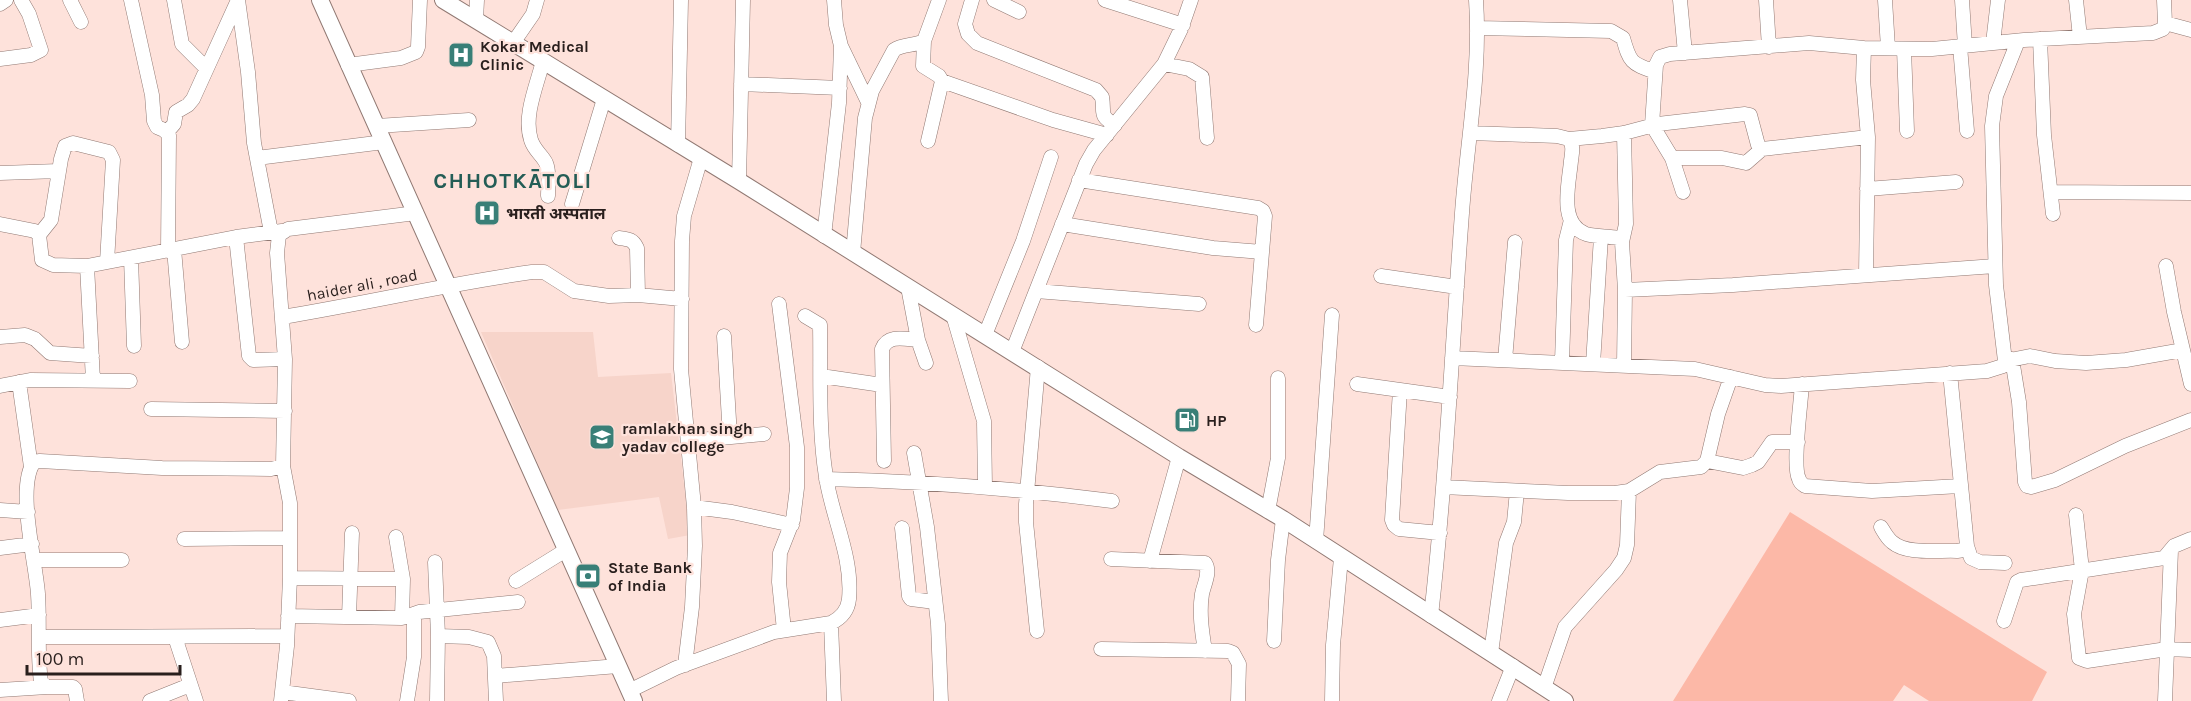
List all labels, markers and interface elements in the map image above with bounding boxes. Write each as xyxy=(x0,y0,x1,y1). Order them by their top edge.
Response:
place label: Kokar Medical Clinic xyxy=(480,37,589,74)
hospital icon: Kokar Medical Clinic xyxy=(446,40,476,70)
district label: CHHOTKĀTOLI xyxy=(433,168,593,194)
hospital icon: भारती अस्पताल xyxy=(472,198,502,228)
place label: भारती अस्पताल xyxy=(506,204,607,223)
street label: haider ali , road xyxy=(305,265,419,305)
fuel station icon: HP xyxy=(1172,405,1202,435)
place label: HP xyxy=(1206,411,1227,430)
place label: ramlakhan singh yadav college xyxy=(622,419,753,456)
school or university icon: ramlakhan singh yadav college xyxy=(587,422,617,452)
place label: State Bank of India xyxy=(608,558,692,595)
bank icon: State Bank of India xyxy=(573,561,603,591)
scale bar xyxy=(27,638,180,676)
text: 100 m xyxy=(36,648,84,670)

